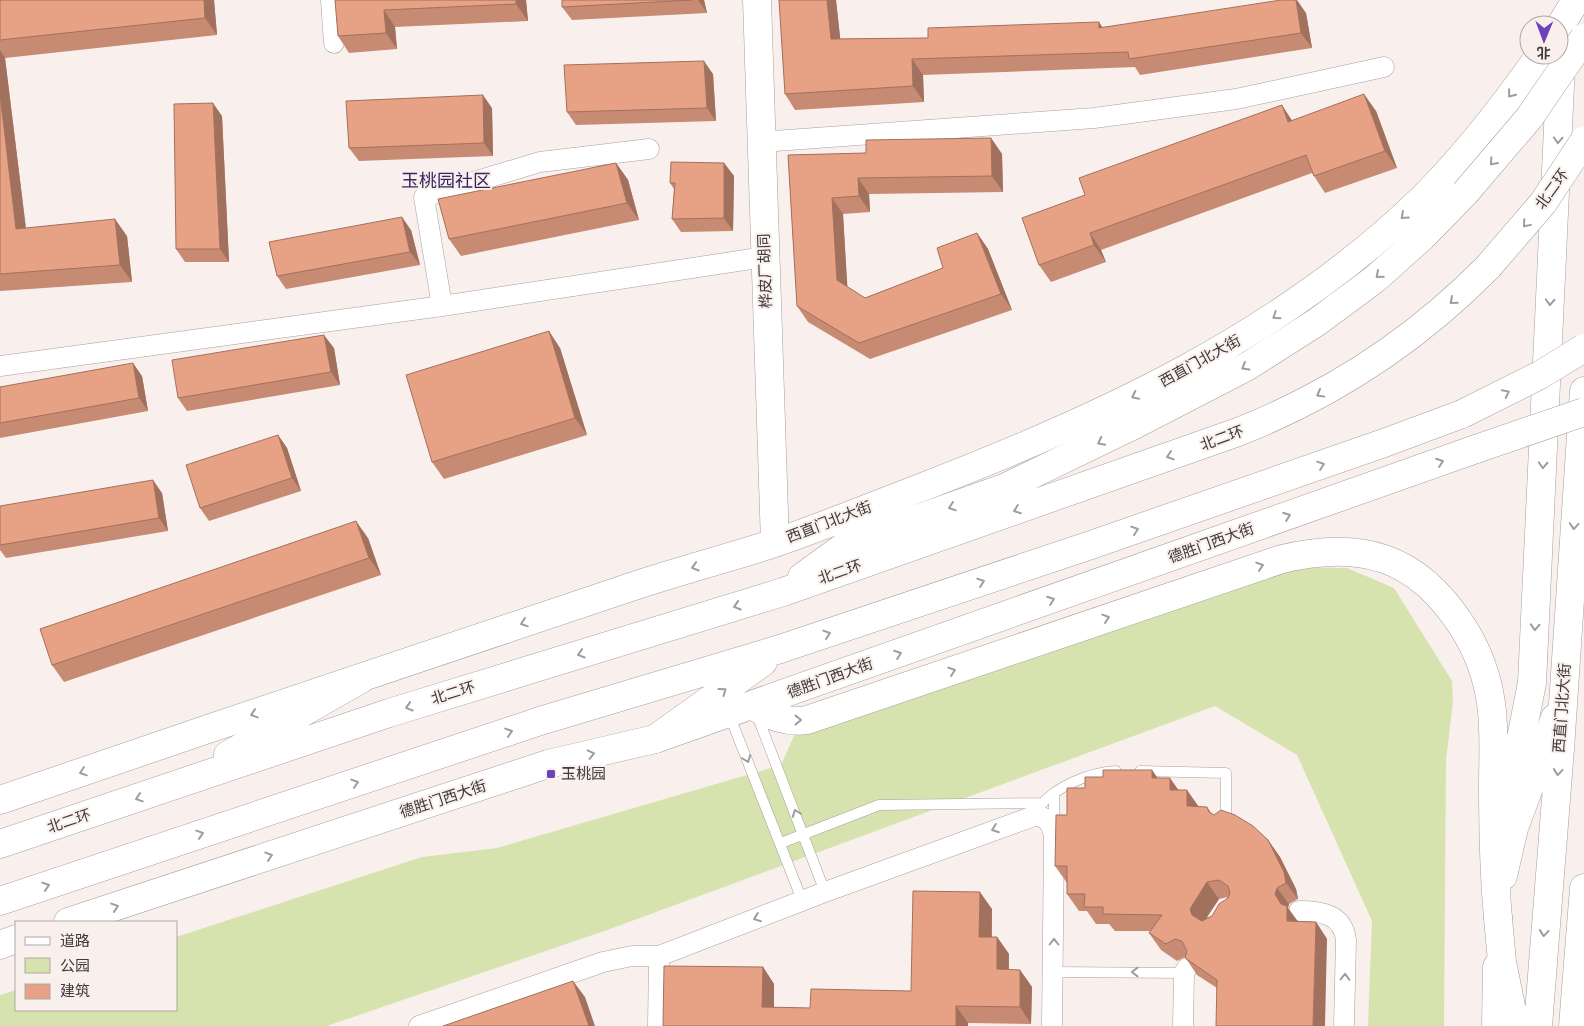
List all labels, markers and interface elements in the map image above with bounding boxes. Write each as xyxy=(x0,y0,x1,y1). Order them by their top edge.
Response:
north arrow xyxy=(1519,15,1569,65)
text: 北 xyxy=(1537,44,1551,62)
one-way arrow xyxy=(1509,88,1517,97)
one-way arrow xyxy=(1552,136,1563,144)
one-way arrow xyxy=(1490,156,1499,165)
street label: 北二环 xyxy=(1531,166,1573,212)
district label: 玉桃园社区 xyxy=(401,170,491,192)
one-way arrow xyxy=(1400,210,1409,219)
one-way arrow xyxy=(1522,218,1531,227)
street label: 桦皮厂胡同 xyxy=(755,233,775,309)
one-way arrow xyxy=(1376,270,1385,278)
one-way arrow xyxy=(1449,295,1458,304)
one-way arrow xyxy=(1545,299,1555,307)
one-way arrow xyxy=(1272,310,1282,319)
street label: 西直门北大街 xyxy=(1156,331,1244,391)
one-way arrow xyxy=(1242,361,1251,371)
one-way arrow xyxy=(1316,388,1325,398)
one-way arrow xyxy=(1501,389,1510,399)
one-way arrow xyxy=(1131,390,1140,400)
street label: 北二环 xyxy=(1198,422,1246,454)
one-way arrow xyxy=(1097,436,1106,446)
one-way arrow xyxy=(1166,451,1175,461)
one-way arrow xyxy=(1435,458,1443,468)
one-way arrow xyxy=(1316,461,1325,471)
one-way arrow xyxy=(1537,461,1548,469)
street label: 西直门北大街 xyxy=(784,497,874,547)
one-way arrow xyxy=(949,501,957,511)
one-way arrow xyxy=(1013,504,1022,514)
one-way arrow xyxy=(1282,512,1290,522)
street label: 德胜门西大街 xyxy=(1166,519,1256,567)
one-way arrow xyxy=(1569,523,1580,531)
one-way arrow xyxy=(1130,526,1138,536)
street label: 北二环 xyxy=(816,556,864,588)
one-way arrow xyxy=(691,562,700,572)
one-way arrow xyxy=(1256,562,1264,572)
one-way arrow xyxy=(976,578,984,588)
one-way arrow xyxy=(1046,596,1055,606)
one-way arrow xyxy=(733,601,741,611)
one-way arrow xyxy=(1102,614,1110,624)
one-way arrow xyxy=(520,617,529,627)
one-way arrow xyxy=(1530,624,1540,631)
one-way arrow xyxy=(822,629,830,639)
one-way arrow xyxy=(578,648,586,658)
one-way arrow xyxy=(893,650,902,660)
street label: 德胜门西大街 xyxy=(785,654,875,702)
street label: 西直门北大街 xyxy=(1550,662,1574,754)
one-way arrow xyxy=(948,666,956,676)
street label: 北二环 xyxy=(429,678,477,708)
one-way arrow xyxy=(717,688,727,697)
one-way arrow xyxy=(406,701,414,711)
one-way arrow xyxy=(250,709,259,719)
one-way arrow xyxy=(794,715,802,725)
one-way arrow xyxy=(504,727,512,737)
one-way arrow xyxy=(586,749,595,760)
one-way arrow xyxy=(742,755,752,763)
place label: 玉桃园 xyxy=(561,765,606,783)
one-way arrow xyxy=(80,766,88,776)
marker: 玉桃园 xyxy=(545,768,557,780)
one-way arrow xyxy=(1553,768,1564,776)
street label: 德胜门西大街 xyxy=(397,777,489,821)
one-way arrow xyxy=(350,779,358,789)
one-way arrow xyxy=(136,792,144,802)
street label: 北二环 xyxy=(45,805,93,837)
one-way arrow xyxy=(792,809,802,818)
one-way arrow xyxy=(991,823,999,833)
one-way arrow xyxy=(196,830,204,840)
one-way arrow xyxy=(264,852,273,862)
one-way arrow xyxy=(42,881,50,891)
one-way arrow xyxy=(110,903,118,913)
one-way arrow xyxy=(753,912,762,922)
legend xyxy=(15,921,178,1011)
one-way arrow xyxy=(1539,930,1550,938)
text: 道路 xyxy=(60,932,90,950)
one-way arrow xyxy=(1048,938,1059,946)
text: 公园 xyxy=(60,957,90,975)
one-way arrow xyxy=(1131,967,1138,977)
one-way arrow xyxy=(1340,973,1351,981)
text: 建筑 xyxy=(60,982,90,1000)

